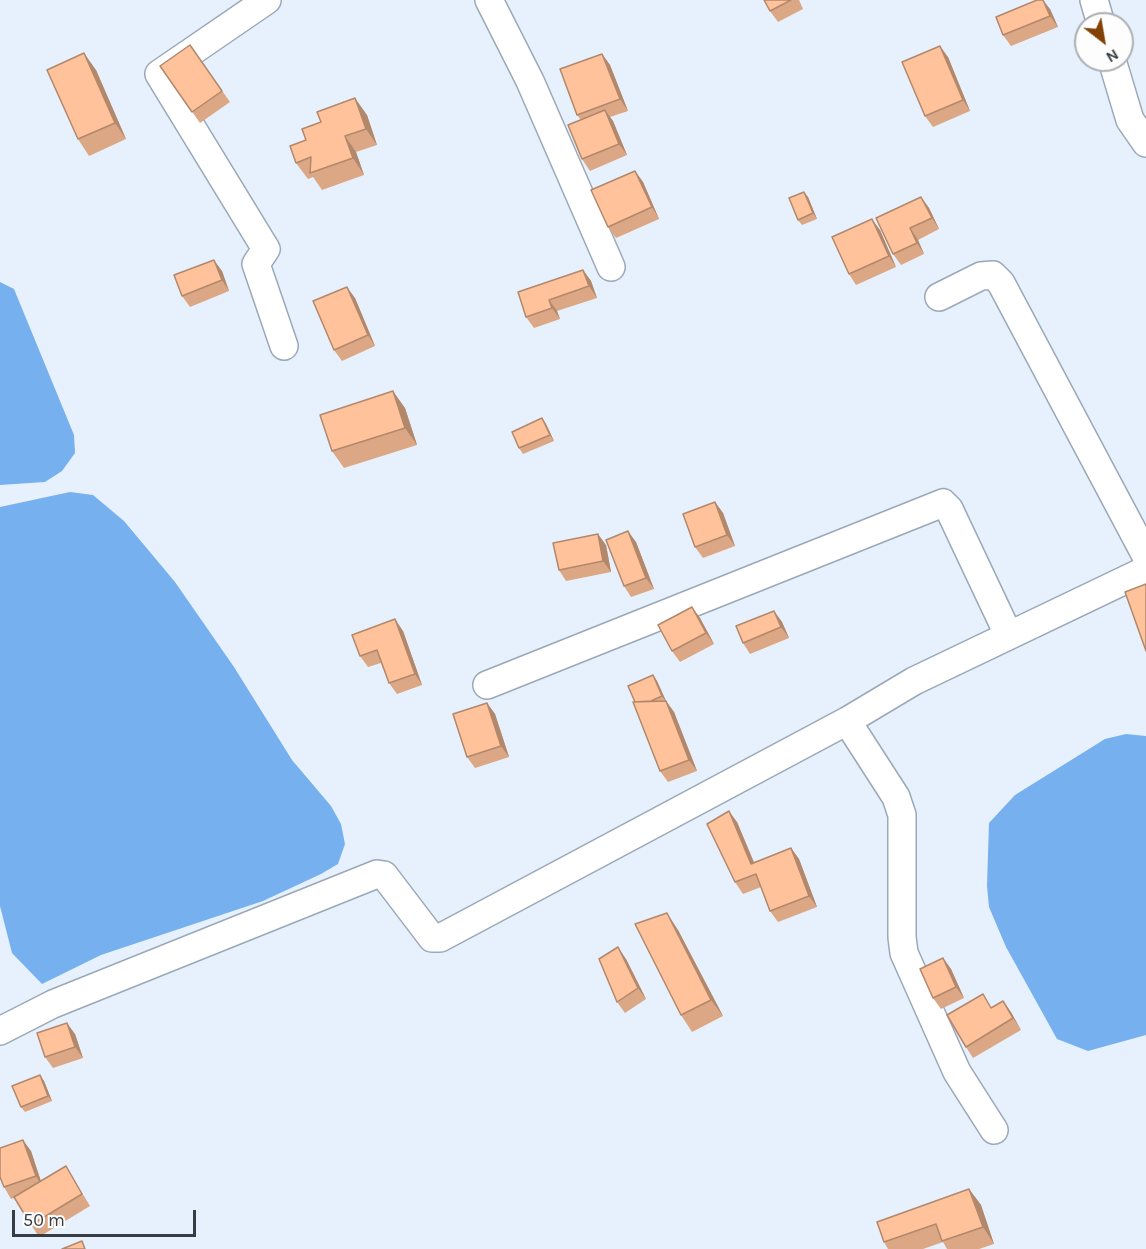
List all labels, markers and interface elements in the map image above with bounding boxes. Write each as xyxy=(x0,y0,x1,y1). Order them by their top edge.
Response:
north arrow xyxy=(1074,12,1134,72)
text: N xyxy=(1103,45,1122,67)
scale bar xyxy=(15,1198,200,1236)
text: 50 m xyxy=(23,1209,65,1231)

